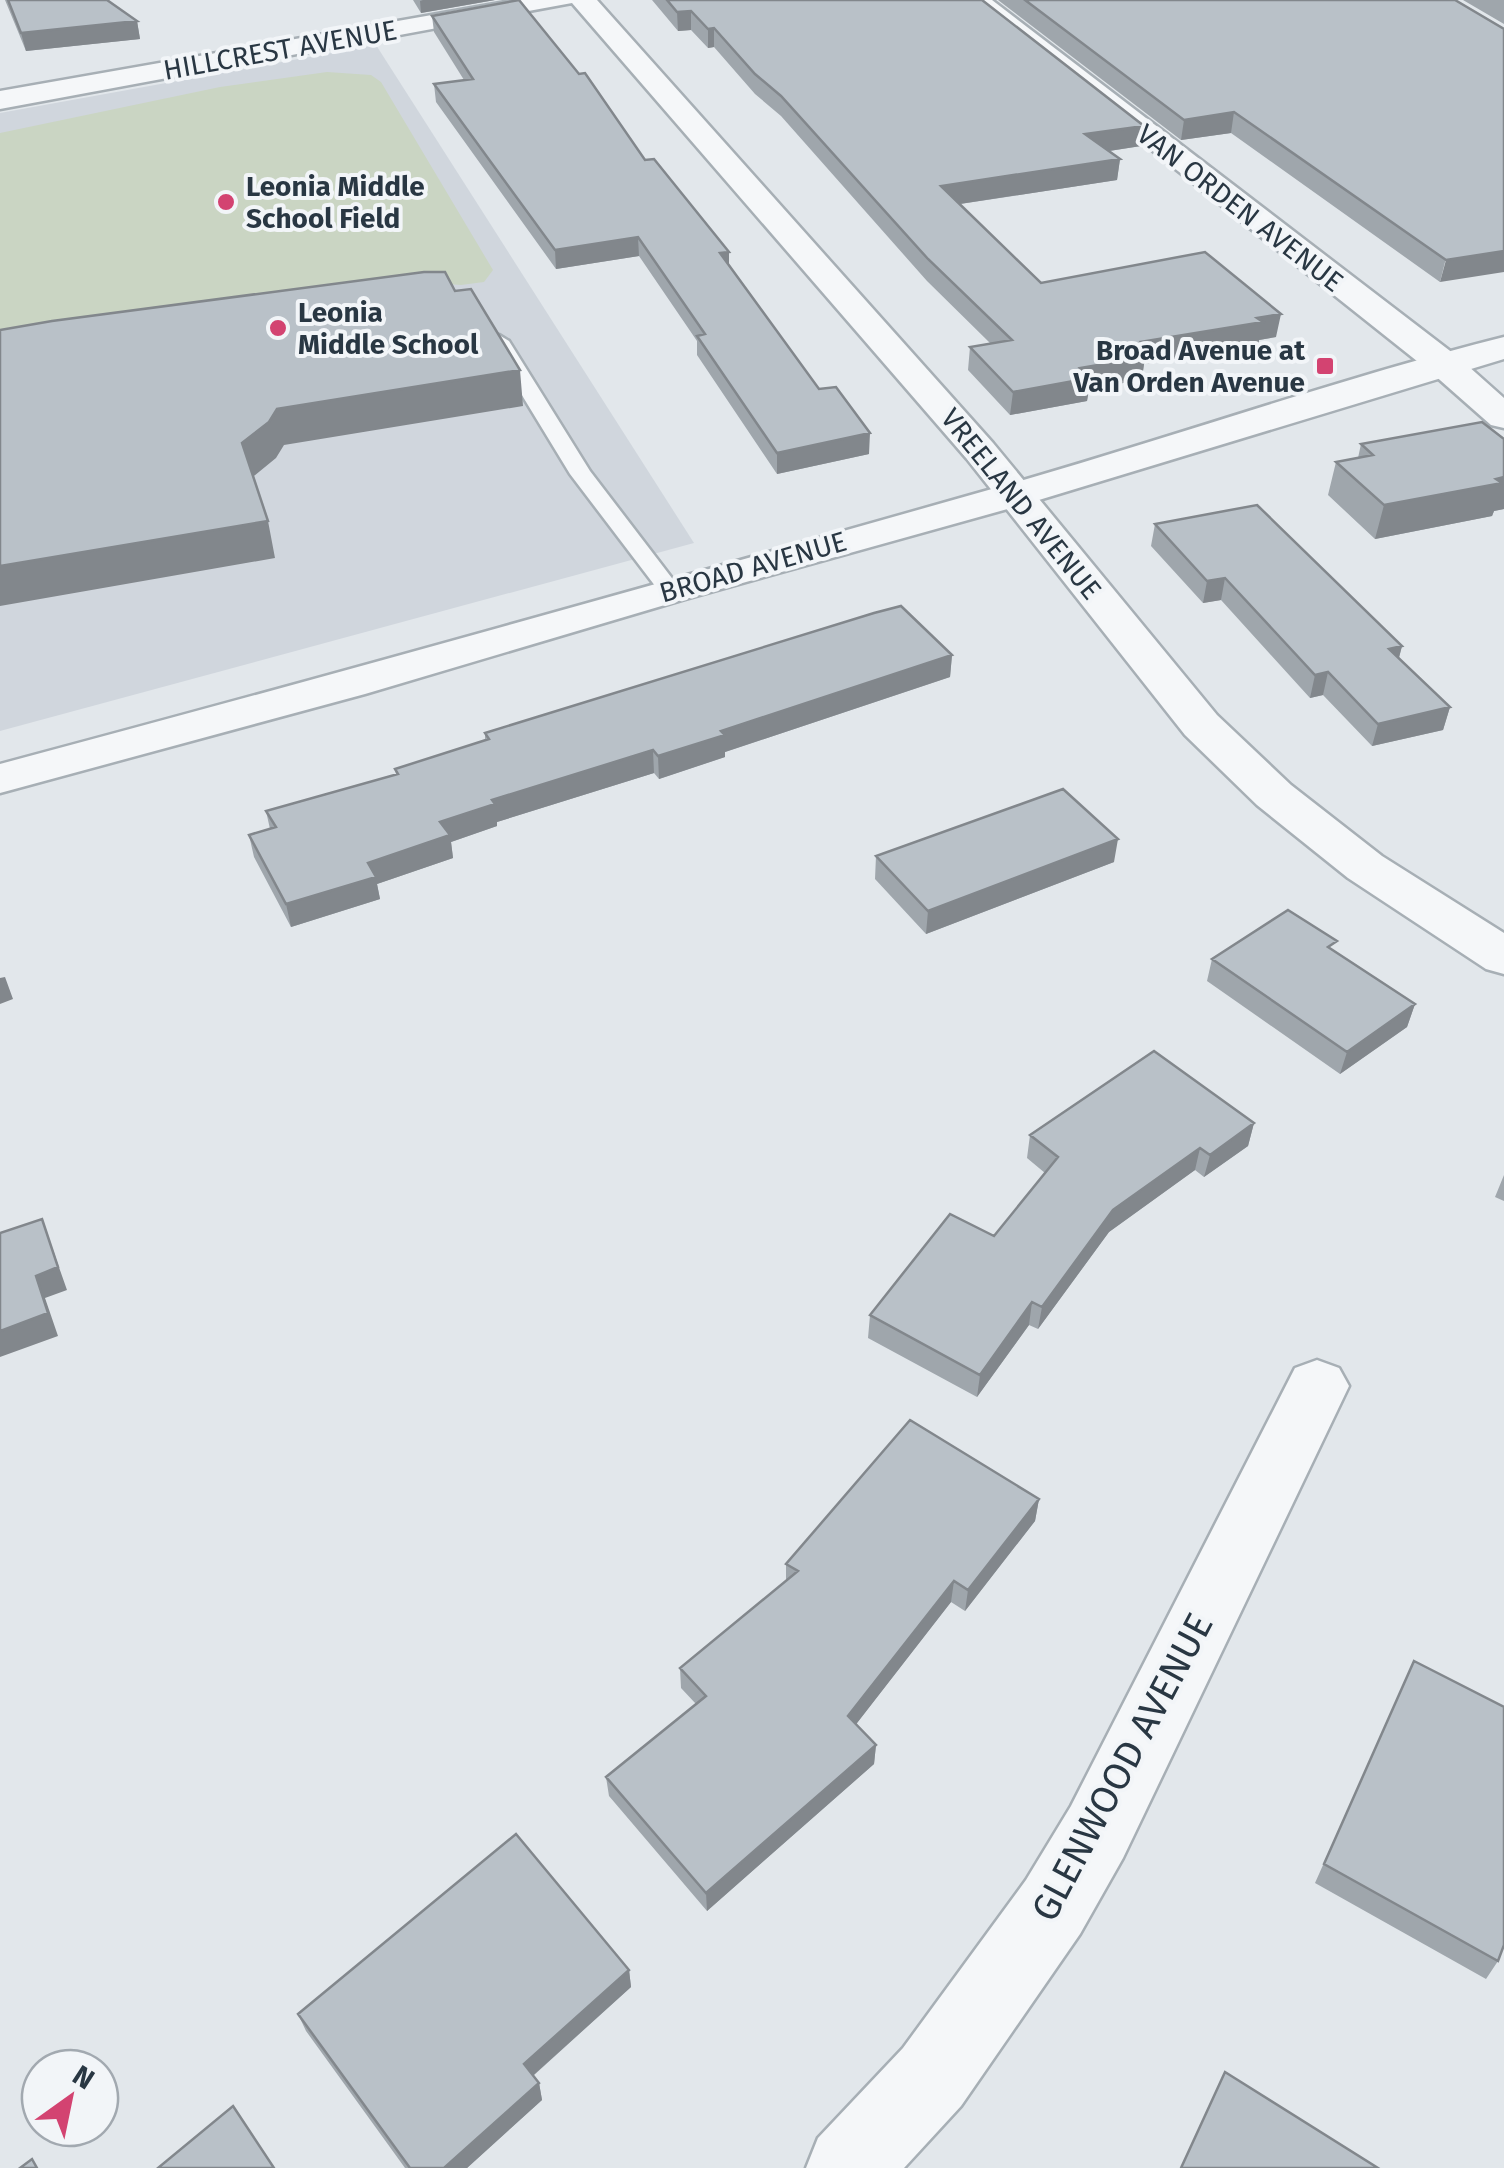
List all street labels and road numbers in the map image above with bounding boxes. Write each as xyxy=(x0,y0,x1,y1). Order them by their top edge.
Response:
street label: HILLCREST AVENUE xyxy=(161,13,399,87)
street label: VAN ORDEN AVENUE xyxy=(1130,117,1350,299)
street label: VREELAND AVENUE xyxy=(934,402,1108,606)
street label: BROAD AVENUE xyxy=(656,525,850,609)
street label: GLENWOOD AVENUE xyxy=(1021,1605,1223,1929)

